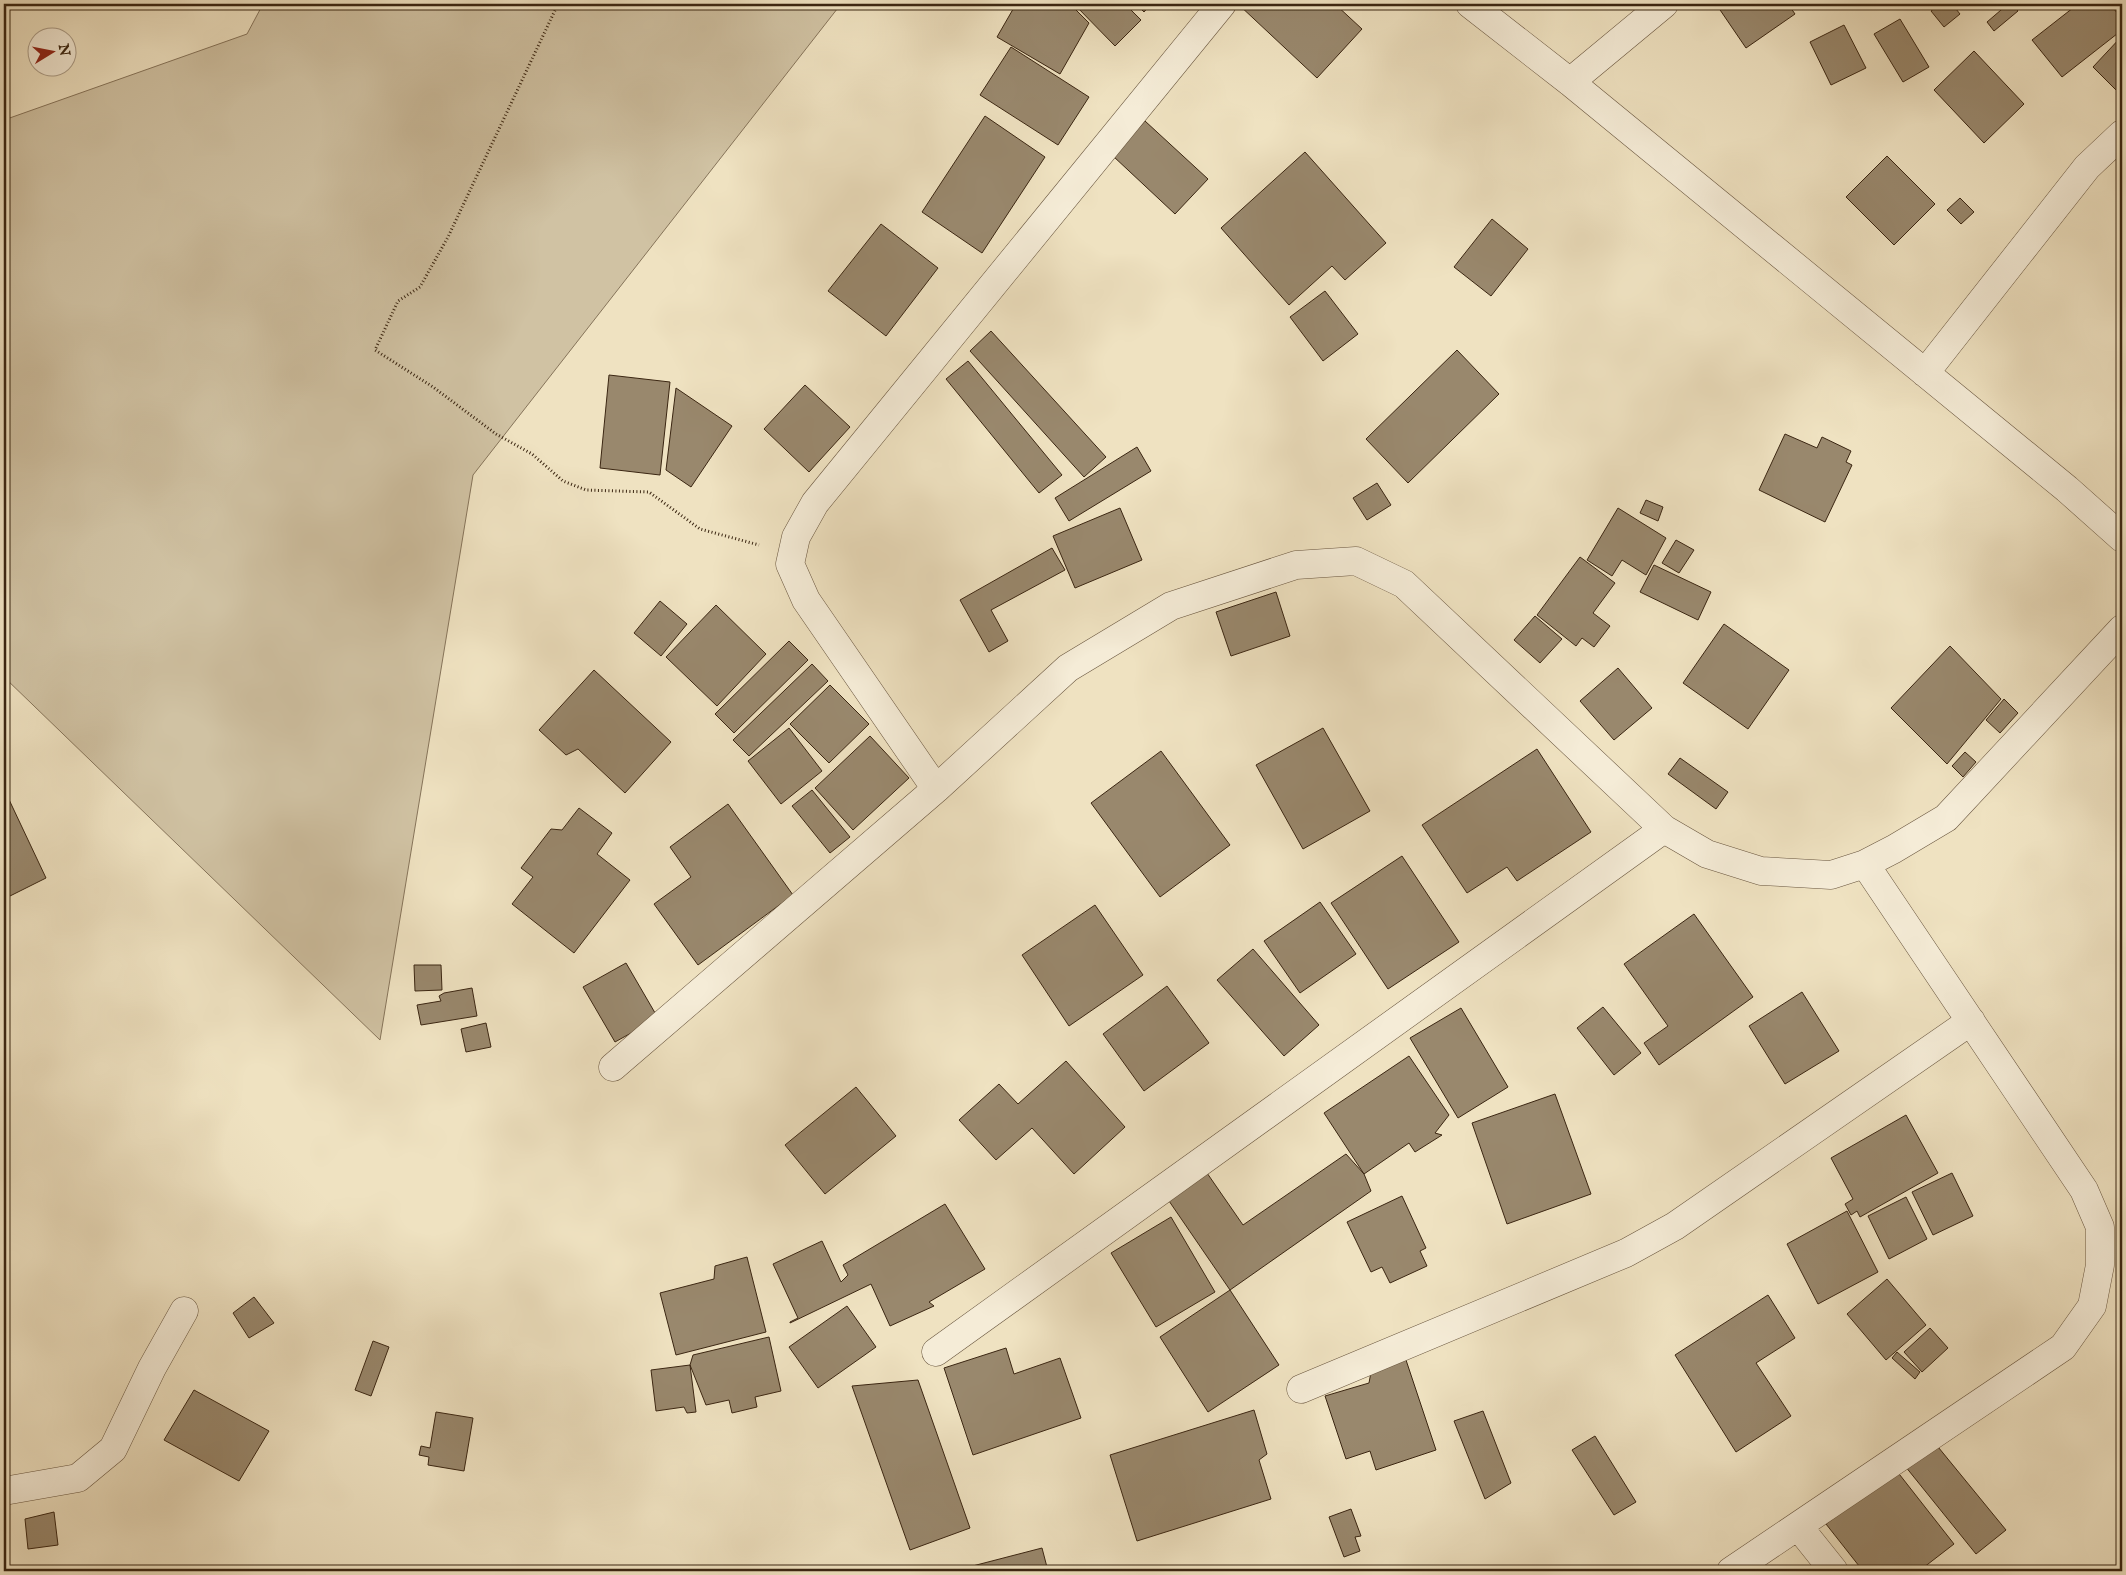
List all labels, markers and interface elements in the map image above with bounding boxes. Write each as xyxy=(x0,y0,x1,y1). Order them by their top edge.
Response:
north arrow xyxy=(28,28,78,78)
text: N xyxy=(54,41,74,57)

